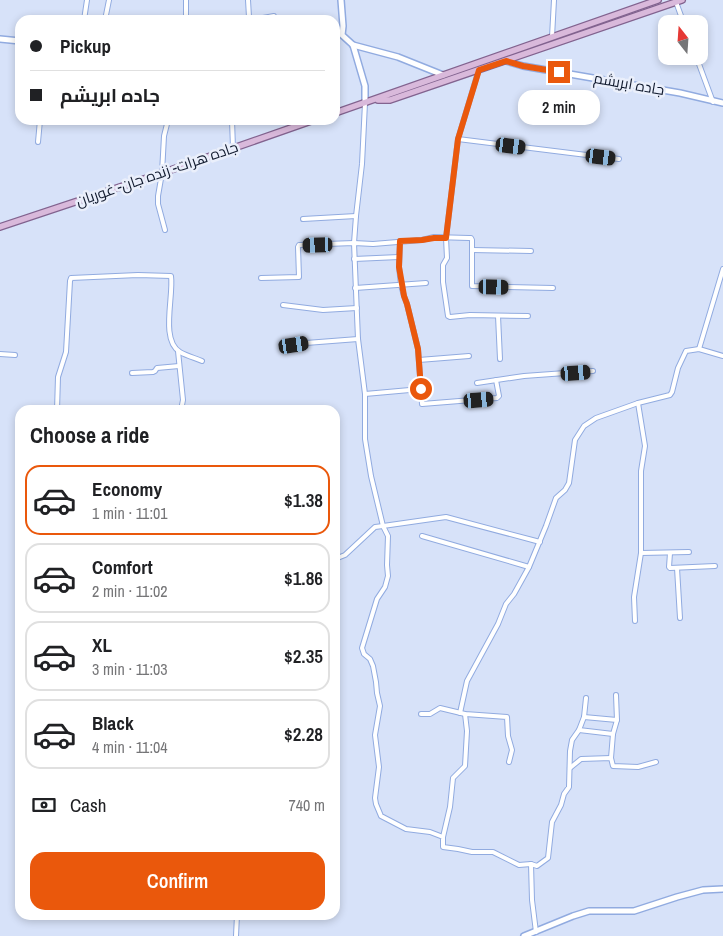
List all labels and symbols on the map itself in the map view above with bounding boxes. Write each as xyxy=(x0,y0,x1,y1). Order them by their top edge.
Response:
north arrow xyxy=(658,15,708,65)
route end xyxy=(548,61,570,83)
street label: جاده ابریشم xyxy=(592,67,666,100)
callout: 2 min xyxy=(518,90,600,124)
street label: جاده هرات- زنده جان- غوریان xyxy=(73,136,241,211)
car xyxy=(495,137,526,155)
car xyxy=(585,148,616,166)
car xyxy=(302,237,333,253)
car xyxy=(478,279,509,295)
car xyxy=(278,335,309,355)
car xyxy=(560,364,591,382)
route start xyxy=(410,378,432,400)
car xyxy=(463,391,494,409)

